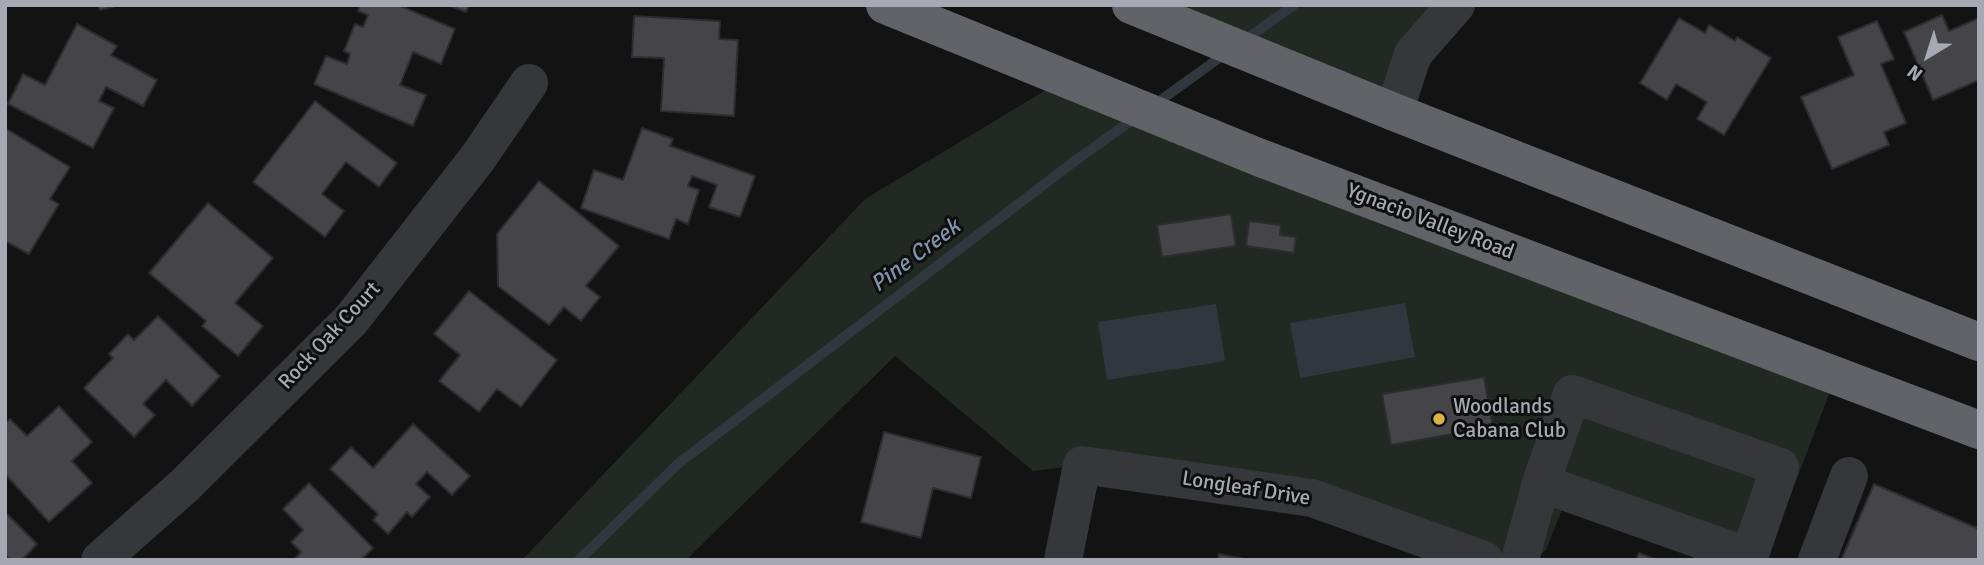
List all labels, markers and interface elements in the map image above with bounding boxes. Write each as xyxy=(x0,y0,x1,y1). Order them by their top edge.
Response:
north arrow xyxy=(1893,21,1963,91)
text: N xyxy=(1902,59,1928,86)
street label: Ygnacio Valley Road xyxy=(1343,178,1517,266)
water label: Pine Creek xyxy=(866,213,966,299)
street label: Rock Oak Court xyxy=(274,277,386,395)
place label: Woodlands Cabana Club xyxy=(1453,394,1566,444)
marker: Woodlands Cabana Club xyxy=(1431,411,1447,427)
street label: Longleaf Drive xyxy=(1180,466,1312,512)

